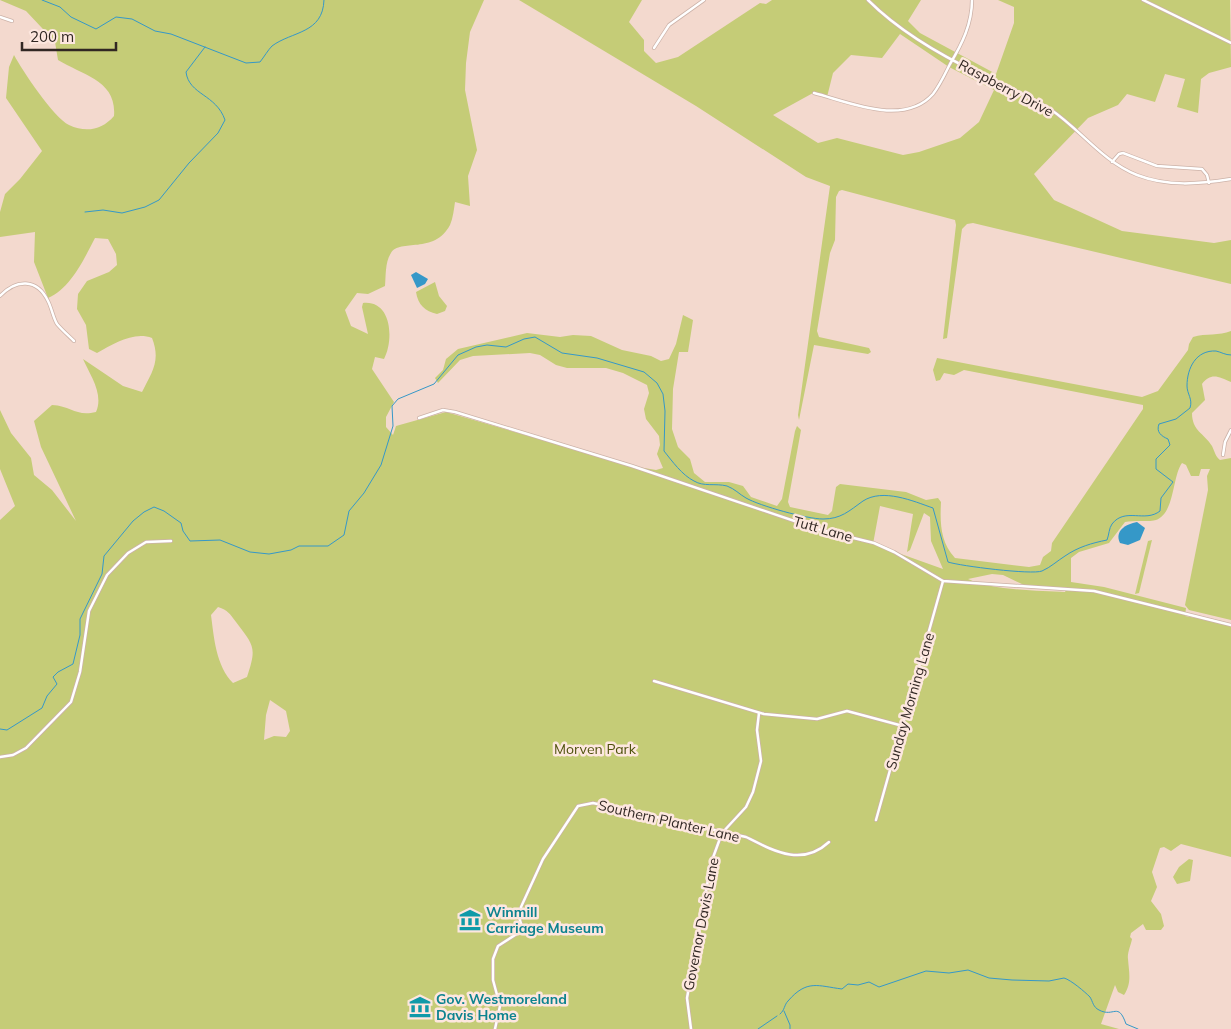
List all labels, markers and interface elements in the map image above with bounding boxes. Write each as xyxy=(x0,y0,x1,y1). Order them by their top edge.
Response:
scale bar xyxy=(22,20,116,52)
text: 200 m xyxy=(30,27,74,46)
street label: Raspberry Drive xyxy=(955,55,1057,121)
street label: Tutt Lane xyxy=(791,512,855,546)
street label: Sunday Morning Lane xyxy=(882,630,938,772)
park label: Morven Park xyxy=(554,740,637,758)
street label: Southern Planter Lane xyxy=(597,796,741,846)
street label: Governor Davis Lane xyxy=(679,856,723,992)
place label: Winmill Carriage Museum xyxy=(486,903,604,937)
museum icon: Winmill Carriage Museum xyxy=(457,907,483,933)
place label: Gov. Westmoreland Davis Home xyxy=(436,990,567,1024)
museum icon: Gov. Westmoreland Davis Home xyxy=(407,994,433,1020)

